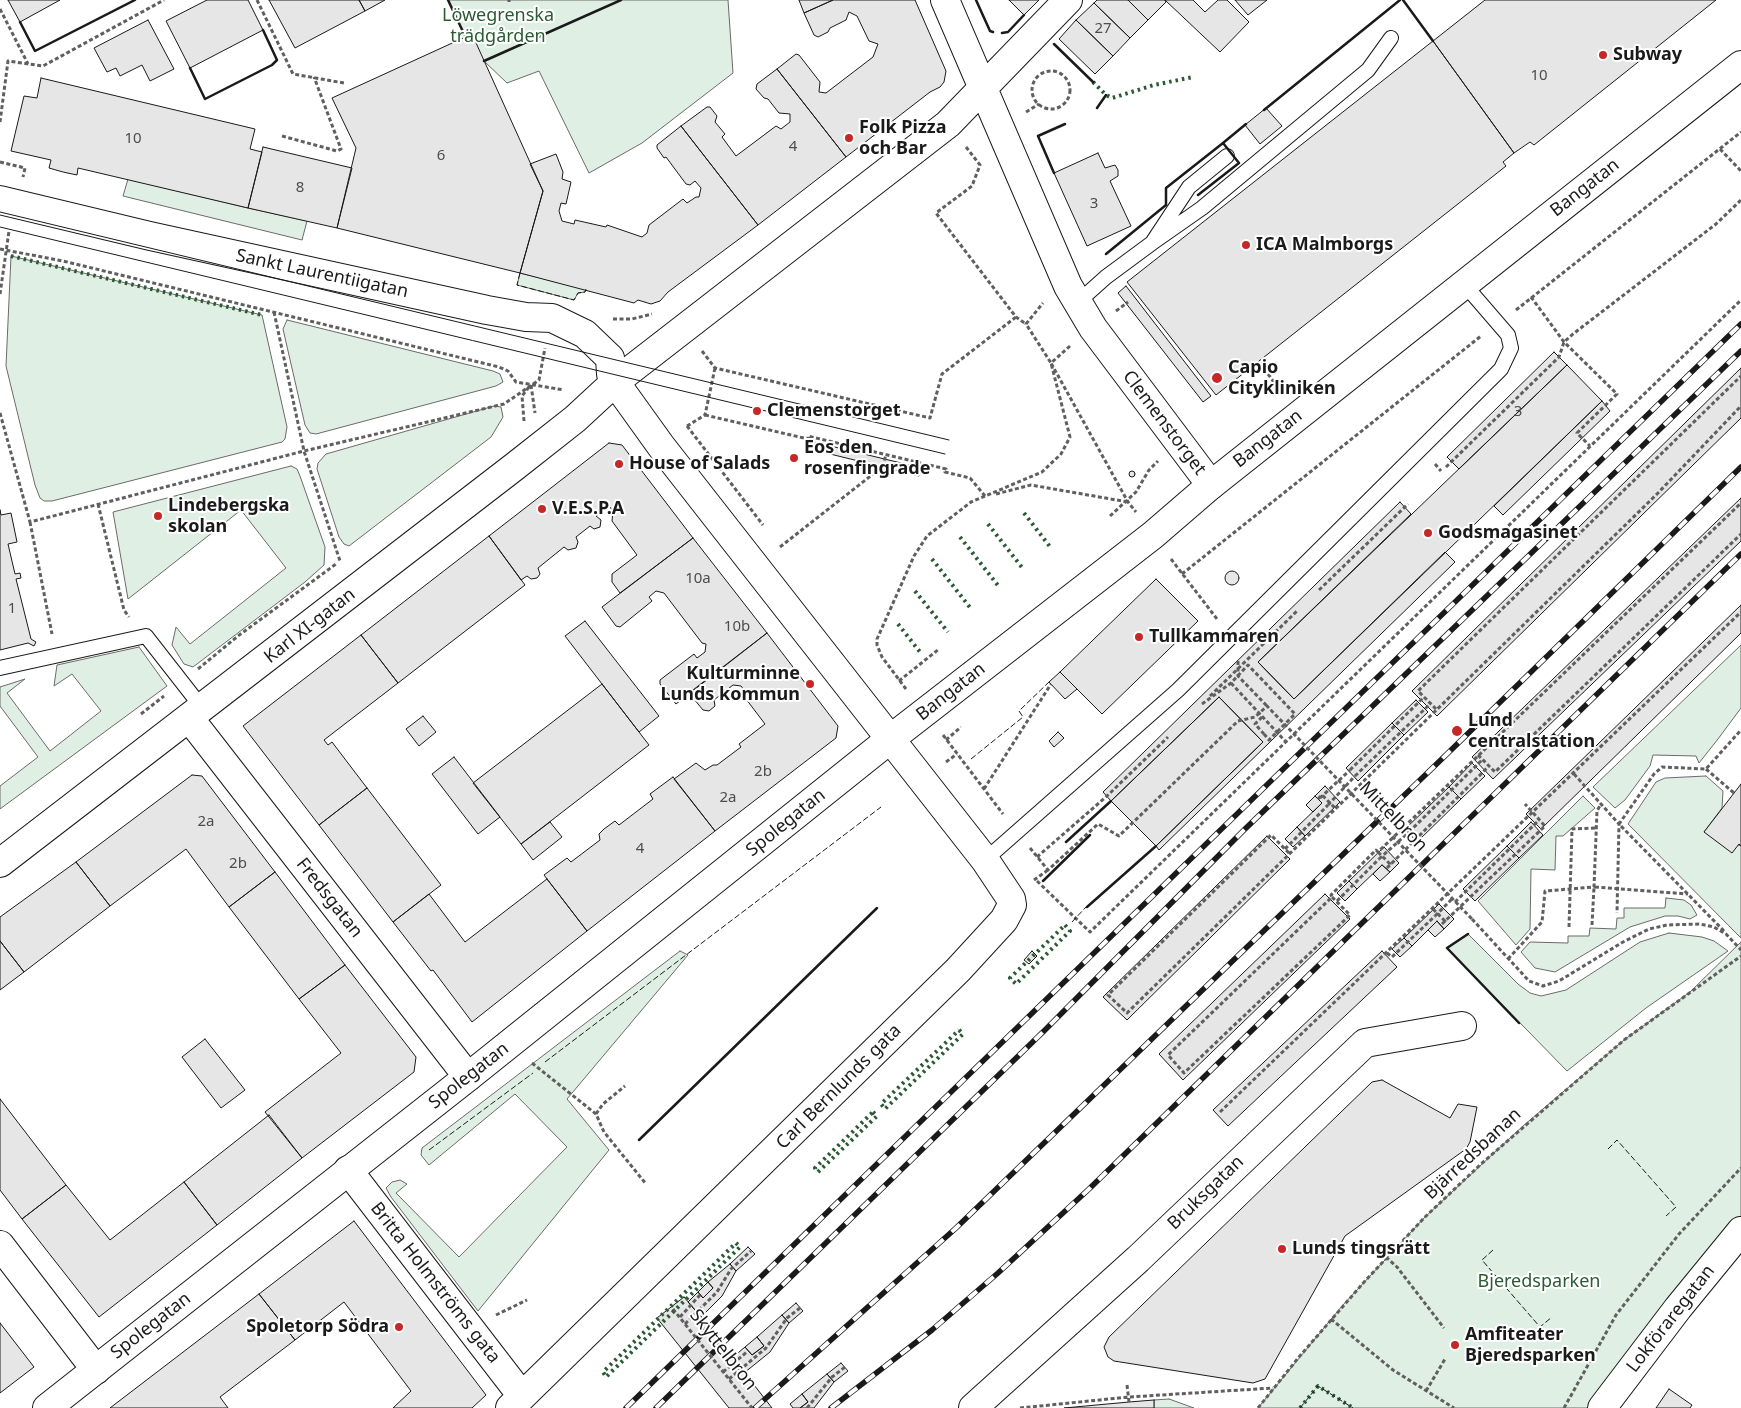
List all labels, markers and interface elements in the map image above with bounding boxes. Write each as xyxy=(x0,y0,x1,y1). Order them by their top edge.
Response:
park label: Löwegrenska trädgården xyxy=(442,5,554,48)
house number: 27 xyxy=(1094,20,1112,38)
place label: Subway xyxy=(1613,44,1682,66)
marker: Subway xyxy=(1597,49,1609,61)
house number: 10 xyxy=(1530,67,1548,85)
place label: Folk Pizza och Bar xyxy=(859,117,946,160)
house number: 10 xyxy=(124,130,142,148)
marker: Folk Pizza och Bar xyxy=(843,132,855,144)
house number: 4 xyxy=(789,138,797,156)
house number: 6 xyxy=(437,147,445,165)
street label: Bangatan xyxy=(1546,154,1624,222)
house number: 8 xyxy=(296,179,304,197)
house number: 3 xyxy=(1090,195,1098,213)
place label: ICA Malmborgs xyxy=(1256,234,1393,256)
marker: ICA Malmborgs xyxy=(1240,239,1252,251)
street label: Sankt Laurentiigatan xyxy=(234,245,410,303)
place label: Capio Citykliniken xyxy=(1228,357,1336,399)
street label: Clemenstorget xyxy=(1118,366,1210,480)
marker: Capio Citykliniken xyxy=(1210,371,1224,385)
place label: Clemenstorget xyxy=(767,400,901,422)
house number: 3 xyxy=(1514,403,1522,421)
marker: Clemenstorget xyxy=(751,405,763,417)
street label: Bangatan xyxy=(1229,405,1307,473)
place label: Eos den rosenfingrade xyxy=(804,437,930,479)
marker: Eos den rosenfingrade xyxy=(788,452,800,464)
place label: House of Salads xyxy=(629,453,770,475)
marker: House of Salads xyxy=(613,458,625,470)
place label: Lindebergska skolan xyxy=(168,495,290,538)
place label: V.E.S.P.A xyxy=(552,498,624,520)
marker: V.E.S.P.A xyxy=(536,503,548,515)
marker: Lindebergska skolan xyxy=(152,510,164,522)
place label: Godsmagasinet xyxy=(1438,522,1578,544)
marker: Godsmagasinet xyxy=(1422,527,1434,539)
house number: 10a xyxy=(685,570,711,588)
street label: Karl XI-gatan xyxy=(260,584,360,668)
house number: 1 xyxy=(8,600,16,618)
house number: 10b xyxy=(724,618,750,636)
place label: Tullkammaren xyxy=(1149,626,1279,648)
marker: Tullkammaren xyxy=(1133,631,1145,643)
street label: Bangatan xyxy=(912,658,990,726)
place label: Kulturminne Lunds kommun xyxy=(661,663,800,706)
marker: Kulturminne Lunds kommun xyxy=(804,678,816,690)
place label: Lund centralstation xyxy=(1468,710,1595,752)
marker: Lund centralstation xyxy=(1450,724,1464,738)
house number: 2b xyxy=(754,763,772,781)
street label: Mittelbron xyxy=(1354,778,1432,856)
street label: Spolegatan xyxy=(742,785,830,861)
house number: 2a xyxy=(720,789,736,807)
house number: 2a xyxy=(198,813,214,831)
house number: 4 xyxy=(636,840,644,858)
street label: Fredsgatan xyxy=(291,854,367,942)
house number: 2b xyxy=(229,855,247,873)
street label: Carl Bernlunds gata xyxy=(772,1020,906,1154)
street label: Spolegatan xyxy=(425,1038,513,1114)
street label: Bjärredsbanan xyxy=(1420,1104,1526,1204)
street label: Bruksgatan xyxy=(1163,1151,1249,1235)
street label: Britta Holmströms gata xyxy=(365,1198,505,1368)
place label: Lunds tingsrätt xyxy=(1292,1238,1430,1260)
marker: Lunds tingsrätt xyxy=(1276,1243,1288,1255)
street label: Lokföraregatan xyxy=(1622,1261,1720,1377)
park label: Bjeredsparken xyxy=(1478,1271,1600,1293)
street label: Spolegatan xyxy=(107,1288,195,1364)
street label: Skyttelbron xyxy=(685,1305,761,1395)
place label: Spoletorp Södra xyxy=(246,1316,389,1338)
marker: Spoletorp Södra xyxy=(393,1321,405,1333)
place label: Amfiteater Bjeredsparken xyxy=(1465,1324,1596,1366)
marker: Amfiteater Bjeredsparken xyxy=(1449,1339,1461,1351)

